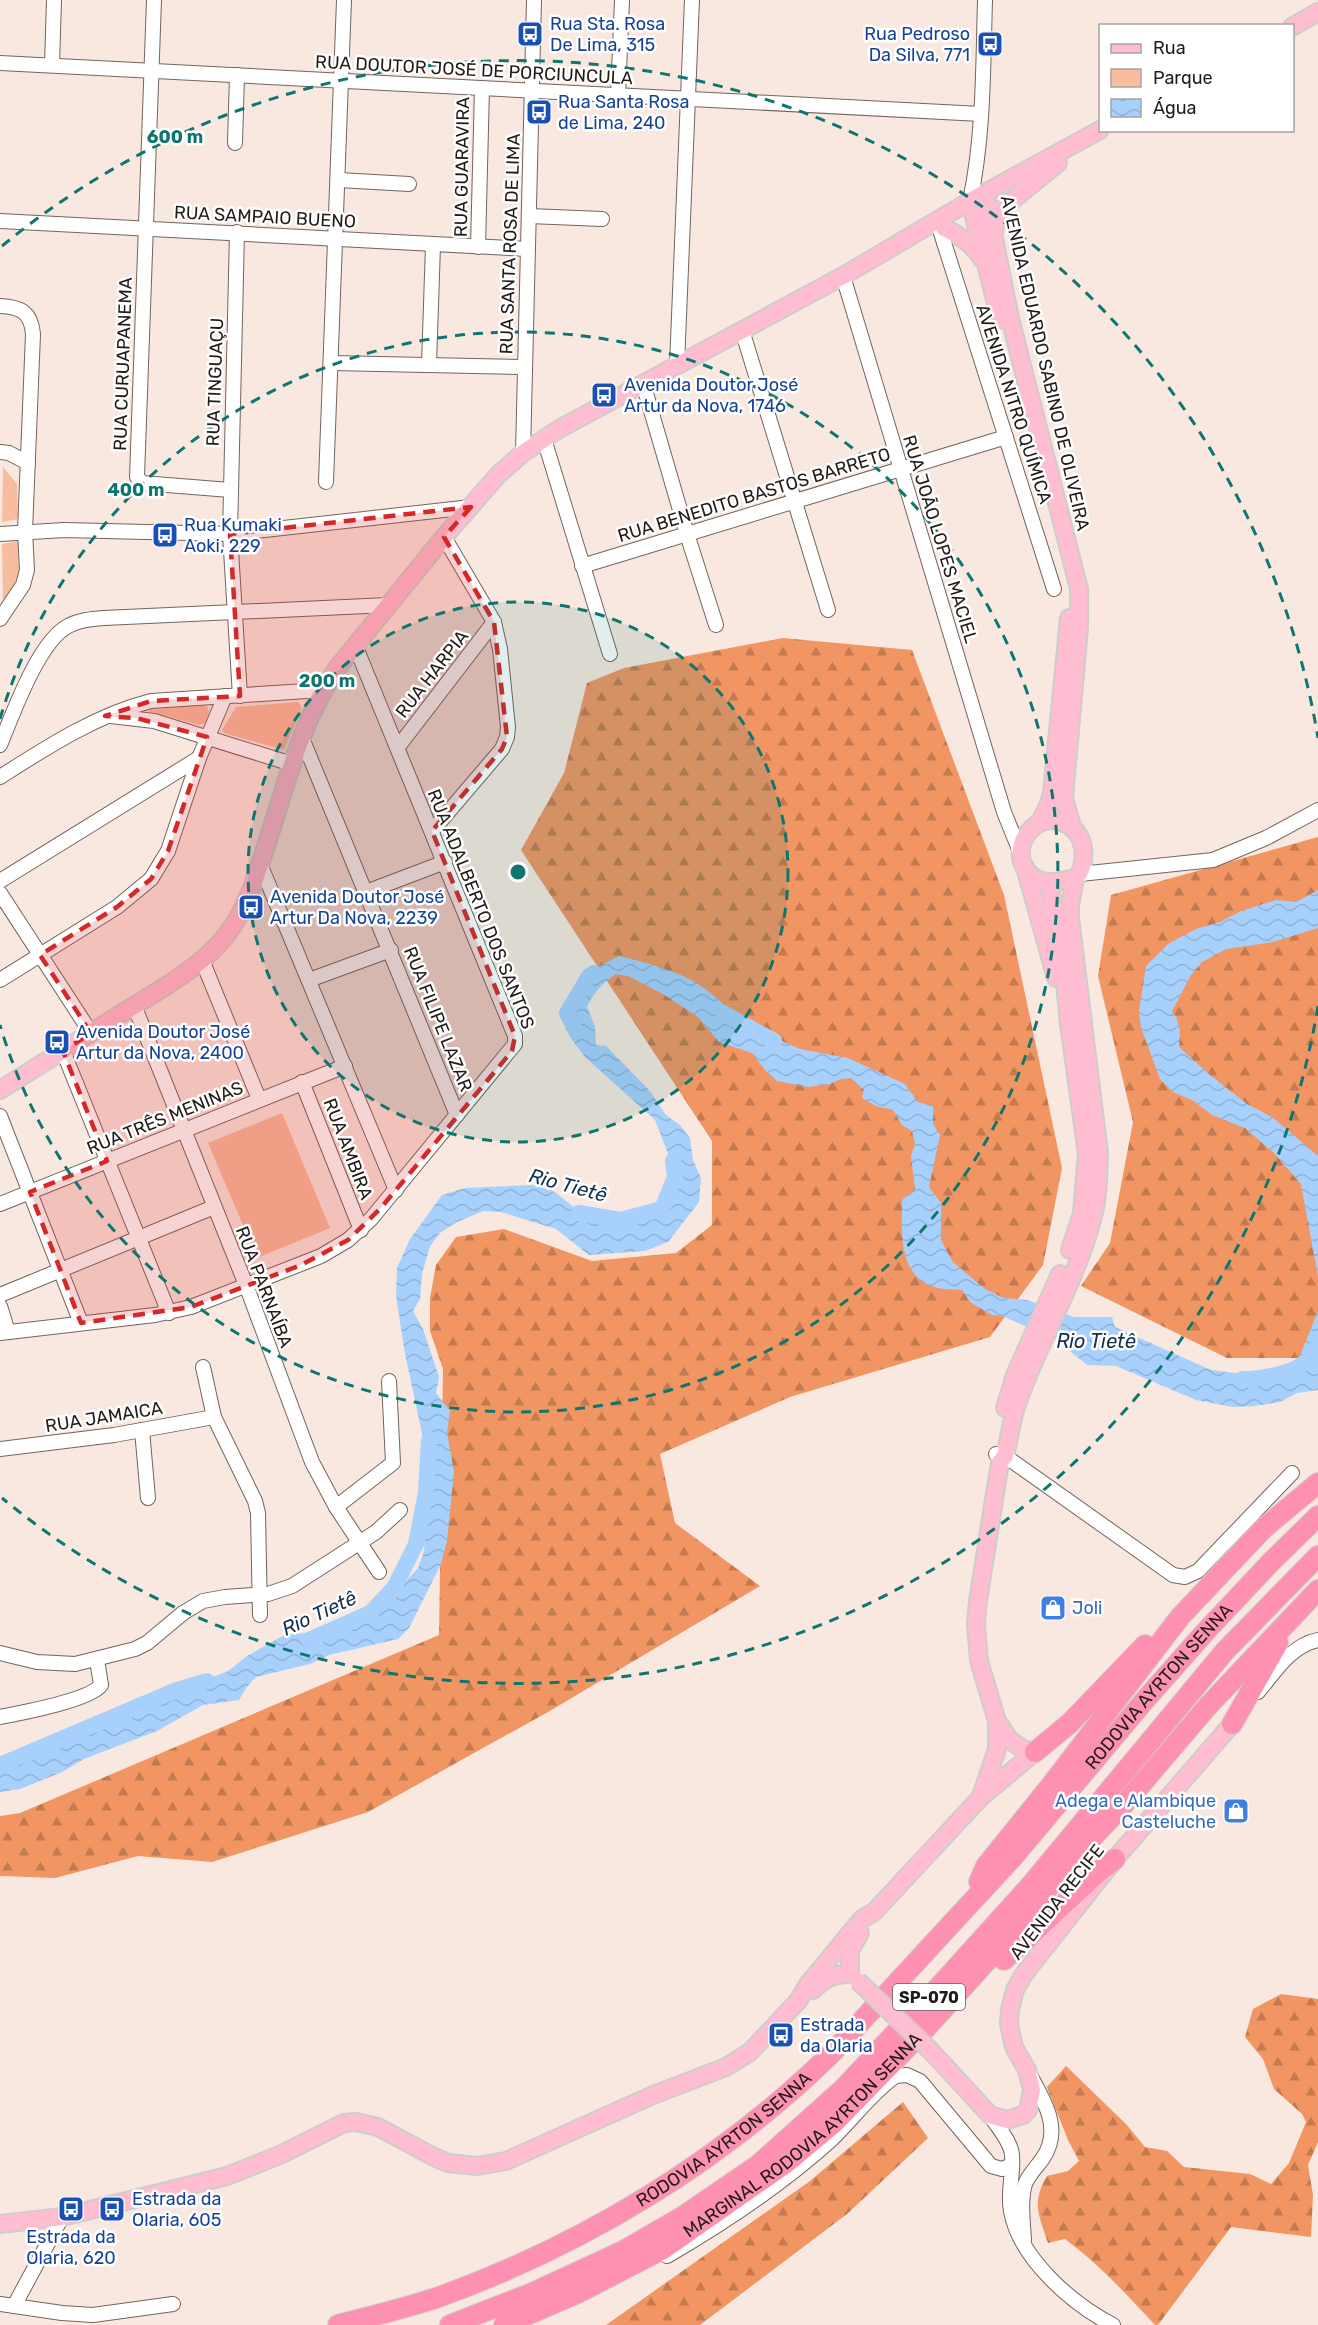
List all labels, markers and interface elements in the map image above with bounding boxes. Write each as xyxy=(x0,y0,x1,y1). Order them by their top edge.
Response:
place label: Rua Sta. Rosa De Lima, 315 xyxy=(550,13,665,56)
bus stop icon: Rua Sta. Rosa De Lima, 315 xyxy=(515,19,545,49)
place label: Rua Pedroso Da Silva, 771 xyxy=(864,23,970,66)
legend xyxy=(1099,24,1294,132)
bus stop icon: Rua Pedroso Da Silva, 771 xyxy=(975,29,1005,59)
text: Rua xyxy=(1153,37,1186,59)
street label: RUA DOUTOR JOSÉ DE PORCIUNCULA xyxy=(315,51,633,89)
text: Parque xyxy=(1153,67,1213,89)
place label: Rua Santa Rosa de Lima, 240 xyxy=(558,91,689,134)
street label: RUA GUARAVIRA xyxy=(450,97,474,237)
bus stop icon: Rua Santa Rosa de Lima, 240 xyxy=(524,97,554,127)
text: Água xyxy=(1153,97,1196,119)
text: 600 m xyxy=(147,126,203,148)
street label: RUA SANTA ROSA DE LIMA xyxy=(495,133,525,355)
street label: AVENIDA EDUARDO SABINO DE OLIVEIRA xyxy=(996,193,1094,533)
street label: RUA SAMPAIO BUENO xyxy=(173,201,357,233)
street label: RUA CURUAPANEMA xyxy=(109,277,137,451)
street label: AVENIDA NITRO QUÍMICA xyxy=(971,301,1057,507)
street label: RUA TINGUAÇU xyxy=(202,317,228,447)
place label: Avenida Doutor José Artur da Nova, 1746 xyxy=(624,374,798,417)
bus stop icon: Avenida Doutor José Artur da Nova, 1746 xyxy=(589,380,619,410)
street label: RUA JOÃO LOPES MACIEL xyxy=(898,432,982,646)
street label: RUA BENEDITO BASTOS BARRETO xyxy=(615,443,893,547)
text: 400 m xyxy=(107,479,165,501)
place label: Rua Kumaki Aoki, 229 xyxy=(184,514,282,557)
bus stop icon: Rua Kumaki Aoki, 229 xyxy=(150,520,180,550)
street label: RUA HARPIA xyxy=(391,626,473,722)
text: 200 m xyxy=(299,670,355,692)
street label: RUA ADALBERTO DOS SANTOS xyxy=(423,786,539,1032)
centre of rings xyxy=(508,862,528,882)
place label: Avenida Doutor José Artur Da Nova, 2239 xyxy=(270,886,444,929)
bus stop icon: Avenida Doutor José Artur Da Nova, 2239 xyxy=(236,892,266,922)
street label: RUA FILIPE LAZAR xyxy=(399,943,477,1095)
place label: Avenida Doutor José Artur da Nova, 2400 xyxy=(76,1021,250,1064)
bus stop icon: Avenida Doutor José Artur da Nova, 2400 xyxy=(42,1027,72,1057)
street label: RUA TRÊS MENINAS xyxy=(84,1077,246,1159)
street label: RUA AMBIRA xyxy=(319,1095,377,1203)
water label: Rio Tietê xyxy=(526,1163,610,1207)
street label: RUA PARNAÍBA xyxy=(231,1223,297,1351)
water label: Rio Tietê xyxy=(1056,1329,1136,1353)
street label: RUA JAMAICA xyxy=(44,1397,164,1437)
water label: Rio Tietê xyxy=(278,1585,360,1641)
shop icon: Joli xyxy=(1038,1593,1068,1623)
place label: Joli xyxy=(1072,1597,1102,1619)
street label: RODOVIA AYRTON SENNA xyxy=(1080,1599,1237,1774)
place label: Adega e Alambique Casteluche xyxy=(1055,1790,1216,1833)
shop icon: Adega e Alambique Casteluche xyxy=(1221,1796,1251,1826)
street label: AVENIDA RECIFE xyxy=(1005,1840,1109,1964)
road number: SP-070 xyxy=(893,1984,965,2010)
place label: Estrada da Olaria xyxy=(800,2014,873,2057)
bus stop icon: Estrada da Olaria xyxy=(766,2020,796,2050)
street label: MARGINAL RODOVIA AYRTON SENNA xyxy=(676,2027,926,2241)
street label: RODOVIA AYRTON SENNA xyxy=(631,2065,815,2211)
place label: Estrada da Olaria, 605 xyxy=(132,2188,222,2231)
bus stop icon: Estrada da Olaria, 620 xyxy=(56,2194,86,2224)
bus stop icon: Estrada da Olaria, 605 xyxy=(97,2194,127,2224)
place label: Estrada da Olaria, 620 xyxy=(26,2226,116,2269)

